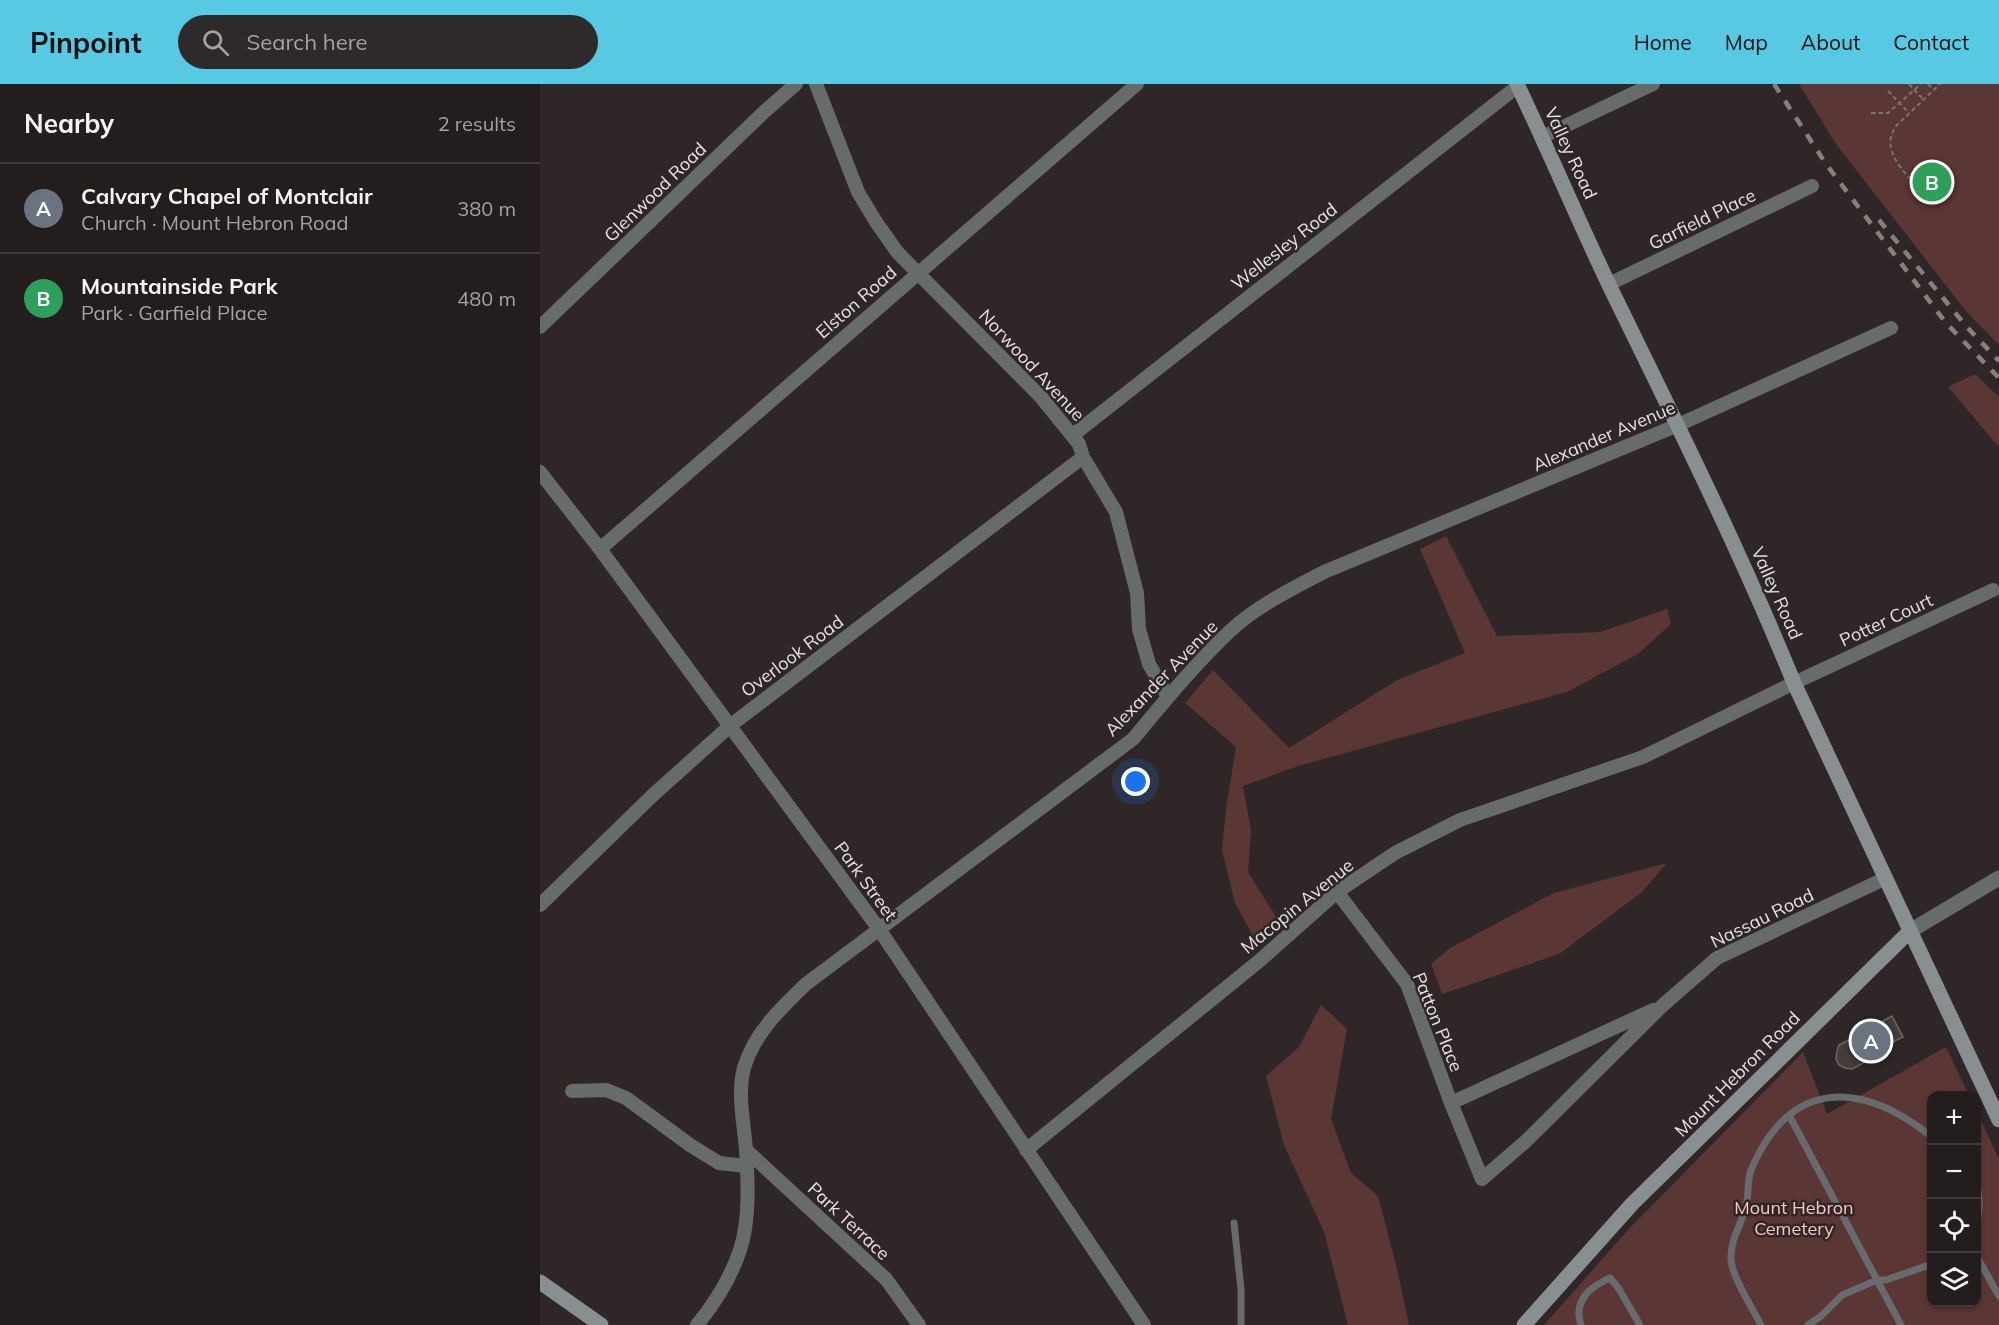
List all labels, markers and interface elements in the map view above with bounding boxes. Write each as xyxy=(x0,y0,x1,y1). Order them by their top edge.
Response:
search box xyxy=(178,15,598,69)
text: Pinpoint xyxy=(30,25,142,60)
icon: search xyxy=(199,26,232,59)
text: Search here xyxy=(247,28,368,56)
text: Home xyxy=(1634,29,1692,55)
text: Map xyxy=(1725,29,1768,55)
text: About xyxy=(1801,29,1860,55)
text: Contact xyxy=(1893,29,1969,55)
street label: Valley Road xyxy=(1540,103,1602,203)
text: Nearby xyxy=(24,107,114,140)
text: 2 results xyxy=(438,111,516,136)
street label: Glenwood Road xyxy=(599,137,711,247)
pin: B xyxy=(1912,160,1952,204)
text: Calvary Chapel of Montclair xyxy=(81,182,373,210)
street label: Garfield Place xyxy=(1645,183,1759,255)
text: A xyxy=(36,196,51,221)
text: 380 m xyxy=(457,196,516,221)
street label: Wellesley Road xyxy=(1226,197,1342,295)
text: Church · Mount Hebron Road xyxy=(81,210,349,235)
street label: Elston Road xyxy=(811,261,901,343)
text: Mountainside Park xyxy=(81,272,278,300)
text: B xyxy=(37,286,50,311)
text: 480 m xyxy=(457,286,516,311)
text: Park · Garfield Place xyxy=(81,300,267,325)
street label: Norwood Avenue xyxy=(974,304,1090,426)
street label: Alexander Avenue xyxy=(1529,396,1679,476)
street label: Valley Road xyxy=(1746,543,1808,643)
street label: Potter Court xyxy=(1836,588,1936,652)
street label: Overlook Road xyxy=(736,610,848,702)
street label: Alexander Avenue xyxy=(1100,615,1222,741)
your location xyxy=(1121,767,1150,796)
street label: Park Street xyxy=(830,837,902,925)
street label: Macopin Avenue xyxy=(1236,854,1358,958)
street label: Nassau Road xyxy=(1707,883,1817,953)
street label: Patton Place xyxy=(1408,969,1468,1075)
street label: Mount Hebron Road xyxy=(1669,1006,1805,1142)
pin: A xyxy=(1852,1018,1890,1064)
map controls xyxy=(1927,1091,1981,1307)
button: + xyxy=(1927,1091,1981,1145)
button: − xyxy=(1927,1145,1981,1199)
street label: Park Terrace xyxy=(803,1177,895,1265)
park label: Mount Hebron Cemetery xyxy=(1734,1196,1854,1240)
button: locate xyxy=(1927,1199,1981,1253)
button: layers xyxy=(1927,1253,1981,1307)

